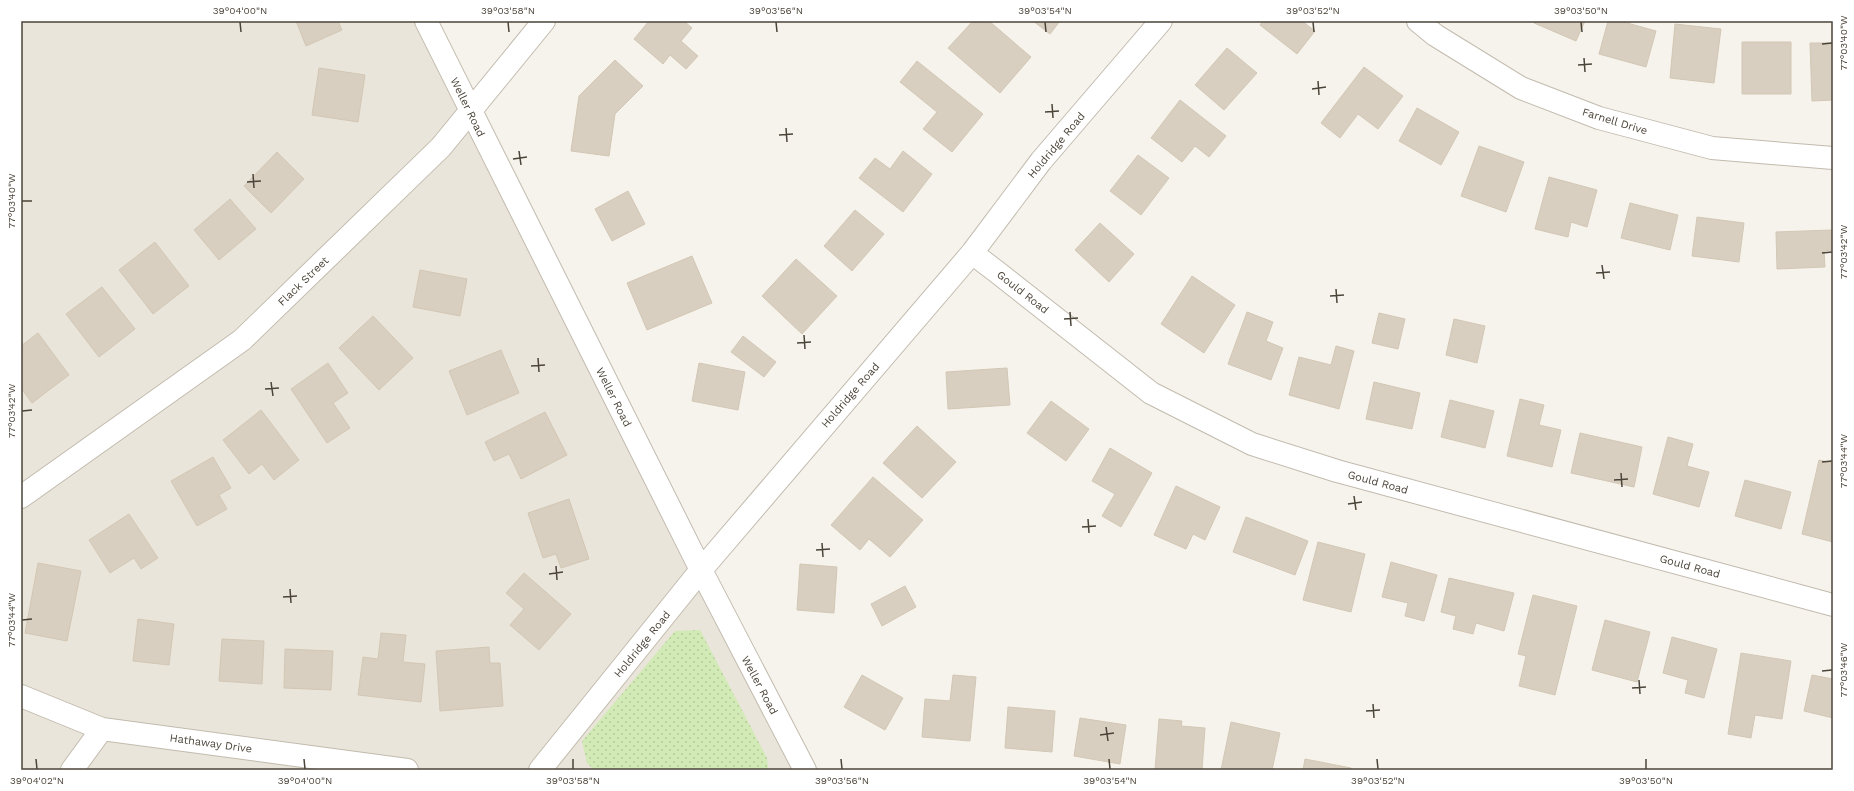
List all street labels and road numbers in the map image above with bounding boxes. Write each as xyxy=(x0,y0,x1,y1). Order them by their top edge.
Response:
street label: Weller Road xyxy=(448,75,488,139)
street label: Farnell Drive xyxy=(1581,105,1649,138)
street label: Holdridge Road xyxy=(1025,110,1088,181)
street label: Flack Street xyxy=(275,254,332,309)
street label: Gould Road xyxy=(994,268,1051,317)
street label: Holdridge Road xyxy=(819,360,882,431)
street label: Weller Road xyxy=(593,366,634,429)
street label: Gould Road xyxy=(1346,468,1410,497)
street label: Gould Road xyxy=(1658,552,1722,581)
street label: Holdridge Road xyxy=(612,608,673,680)
street label: Weller Road xyxy=(739,654,780,717)
street label: Hathaway Drive xyxy=(169,731,253,756)

